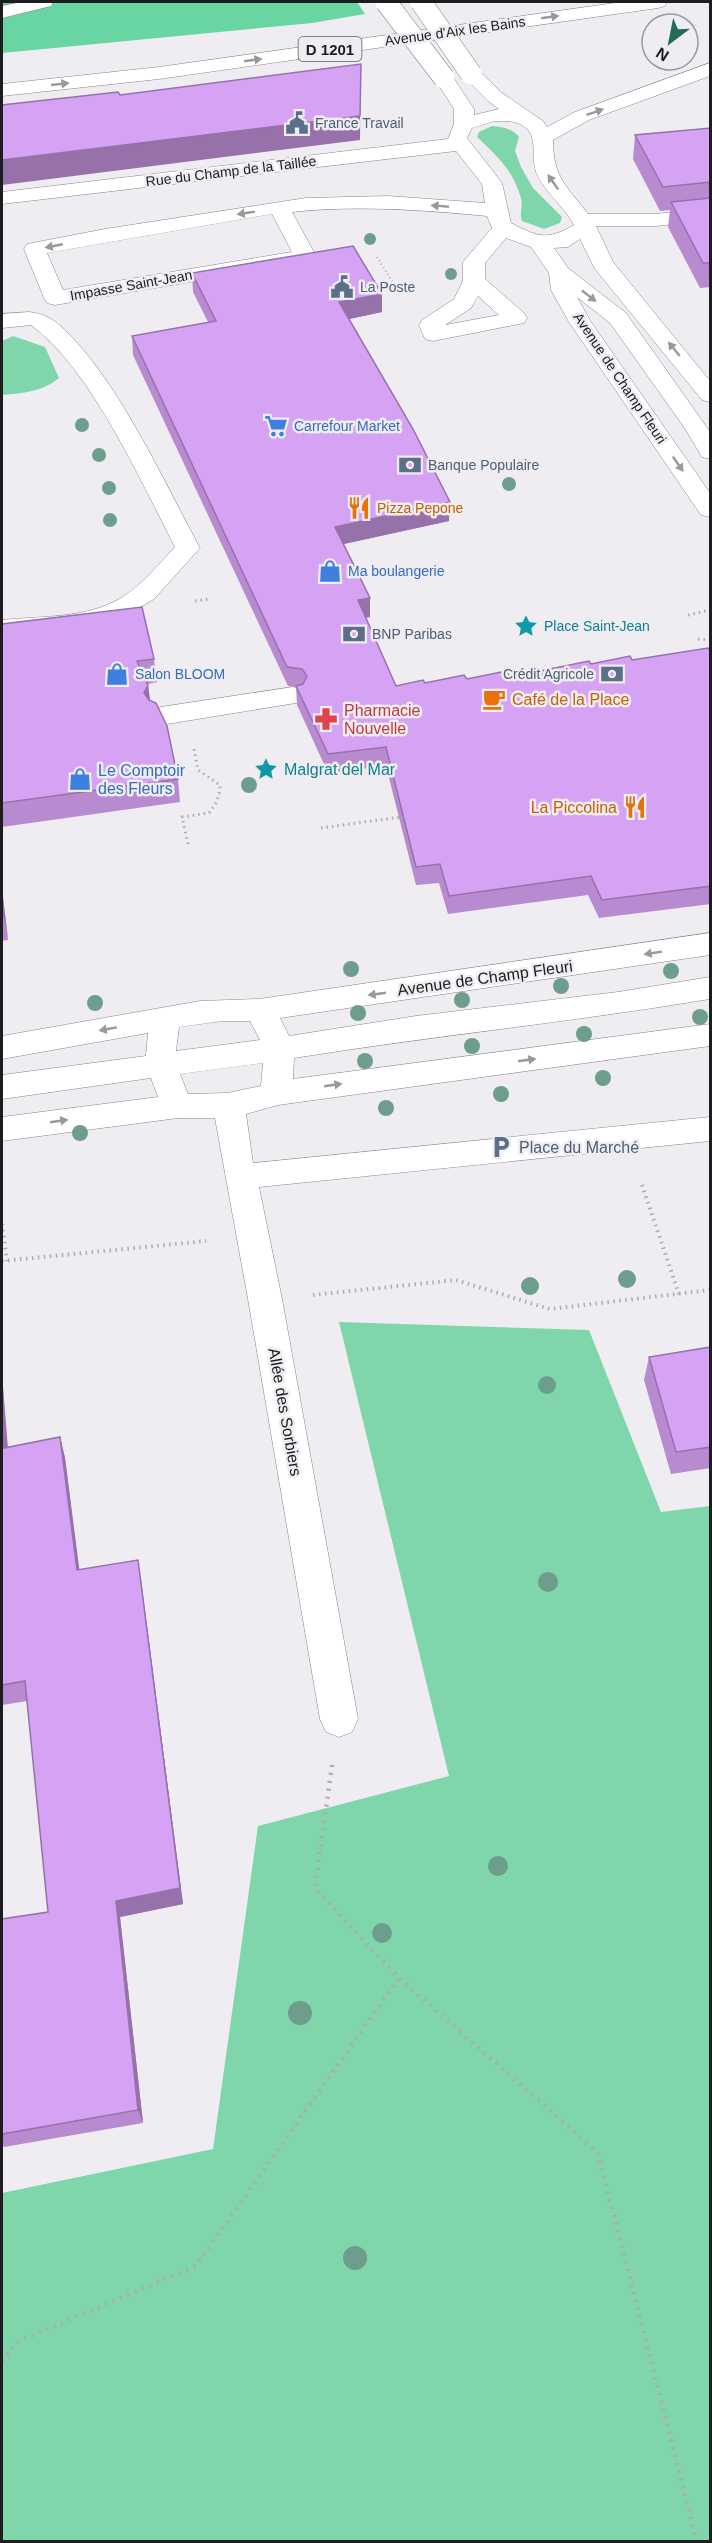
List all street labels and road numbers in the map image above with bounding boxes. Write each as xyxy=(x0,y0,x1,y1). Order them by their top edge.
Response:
street label: Avenue d'Aix les Bains xyxy=(384,13,526,49)
road number: D 1201 xyxy=(298,37,362,61)
street label: Rue du Champ de la Taillée xyxy=(145,153,317,189)
street label: Impasse Saint-Jean xyxy=(69,266,193,304)
street label: Avenue de Champ Fleuri xyxy=(570,309,670,447)
street label: Avenue de Champ Fleuri xyxy=(396,957,574,999)
street label: Allée des Sorbiers xyxy=(265,1347,305,1477)

